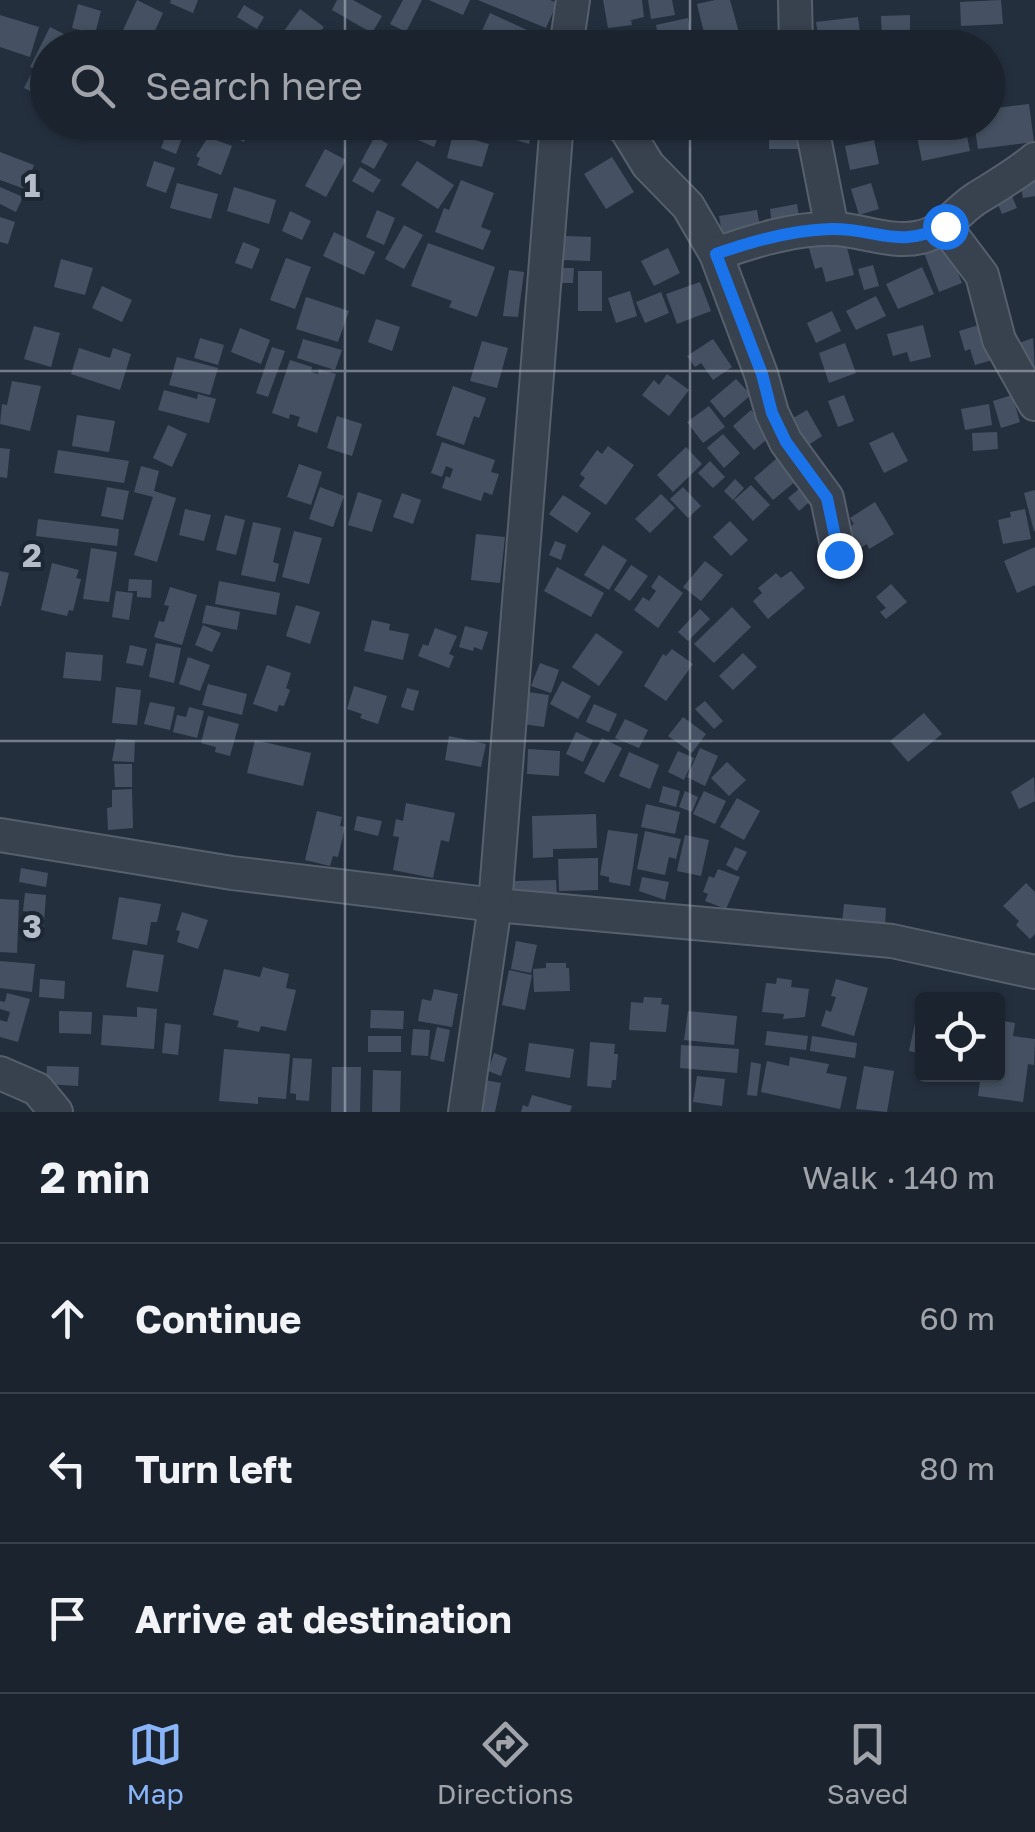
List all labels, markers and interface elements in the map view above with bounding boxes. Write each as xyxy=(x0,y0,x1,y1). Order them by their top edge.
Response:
search box xyxy=(30,30,1005,140)
icon: search xyxy=(65,58,120,113)
text: Search here xyxy=(145,63,363,108)
text: 1 xyxy=(24,166,40,204)
route start xyxy=(923,204,969,250)
route end xyxy=(817,533,863,579)
text: 2 xyxy=(22,536,42,574)
text: 3 xyxy=(22,907,42,945)
map controls xyxy=(915,992,1005,1082)
button: locate xyxy=(915,992,1005,1082)
text: 2 min xyxy=(40,1152,150,1202)
text: Walk · 140 m xyxy=(802,1158,995,1196)
icon: ahead xyxy=(40,1291,95,1346)
text: Continue xyxy=(135,1296,301,1341)
text: 60 m xyxy=(919,1299,995,1337)
icon: left xyxy=(40,1441,95,1496)
text: Turn left xyxy=(135,1446,293,1491)
text: 80 m xyxy=(919,1449,995,1487)
icon: arrive xyxy=(40,1591,95,1646)
text: Arrive at destination xyxy=(135,1596,512,1641)
tab: Map xyxy=(127,1717,184,1810)
tab: Directions xyxy=(437,1717,574,1810)
tab: Saved xyxy=(827,1717,908,1810)

